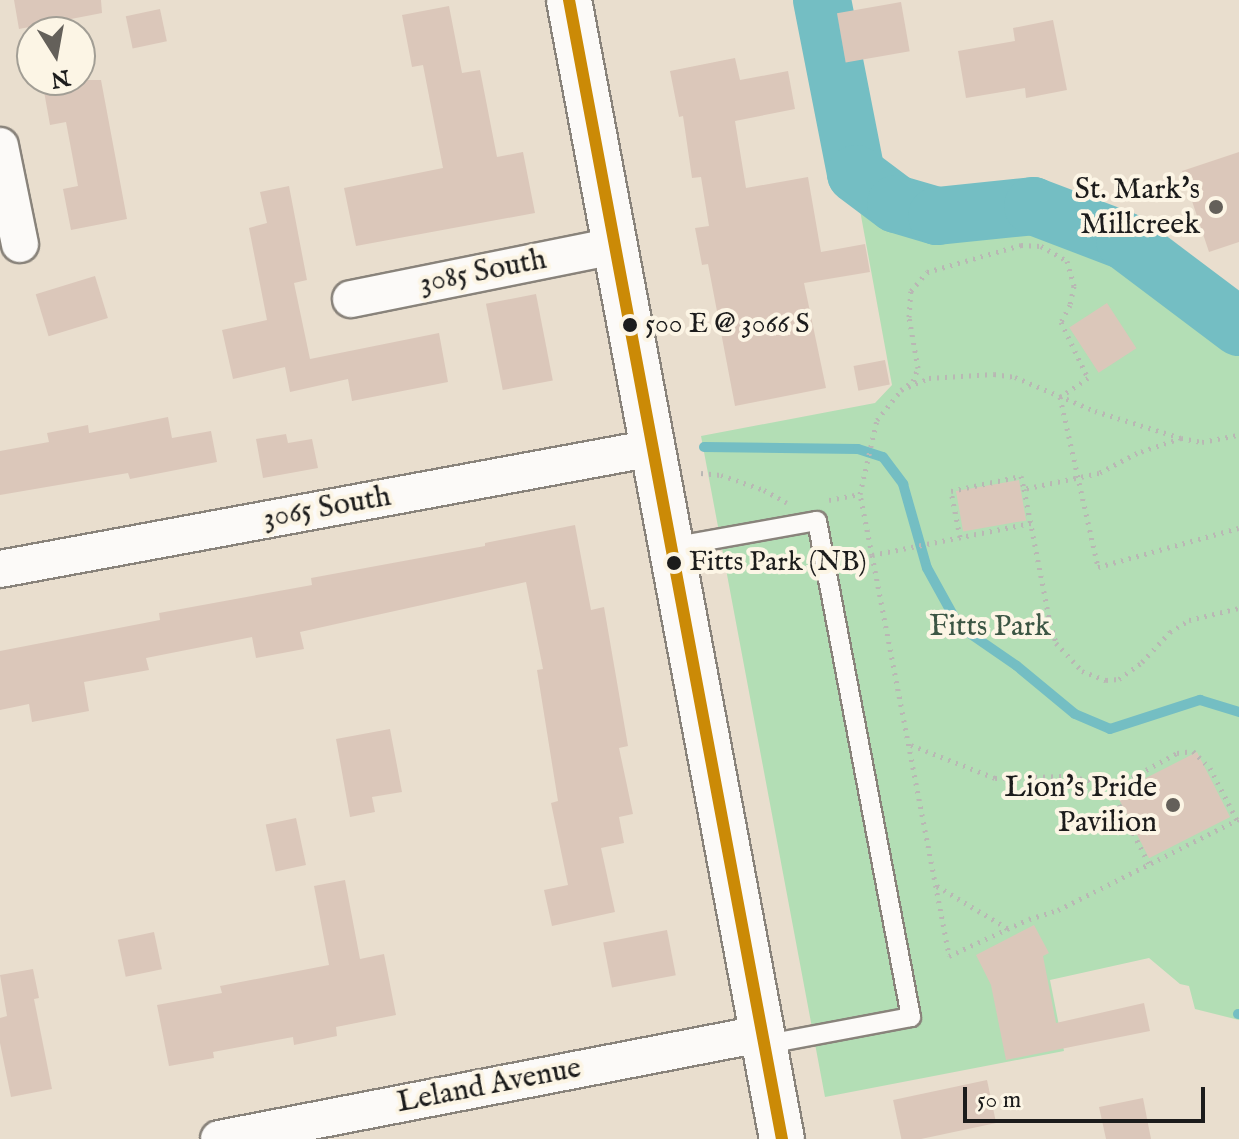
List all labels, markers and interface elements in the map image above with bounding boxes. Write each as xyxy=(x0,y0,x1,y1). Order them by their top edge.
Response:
north arrow xyxy=(16,16,96,96)
text: N xyxy=(48,62,72,93)
place label: St. Mark's Millcreek xyxy=(1075,172,1200,242)
marker: St. Mark's Millcreek xyxy=(1207,198,1225,216)
street label: 3085 South xyxy=(417,242,549,302)
place label: 500 E @ 3066 S xyxy=(645,308,810,342)
marker: 500 E @ 3066 S xyxy=(622,317,638,333)
street label: 3065 South xyxy=(260,479,394,537)
place label: Fitts Park (NB) xyxy=(689,546,867,580)
marker: Fitts Park (NB) xyxy=(666,555,682,571)
park label: Fitts Park xyxy=(929,609,1051,645)
place label: Lion's Pride Pavilion xyxy=(1005,770,1157,840)
marker: Lion's Pride Pavilion xyxy=(1164,796,1182,814)
street label: Leland Avenue xyxy=(394,1051,584,1121)
scale bar xyxy=(967,1071,1209,1121)
text: 50 m xyxy=(977,1085,1021,1116)

